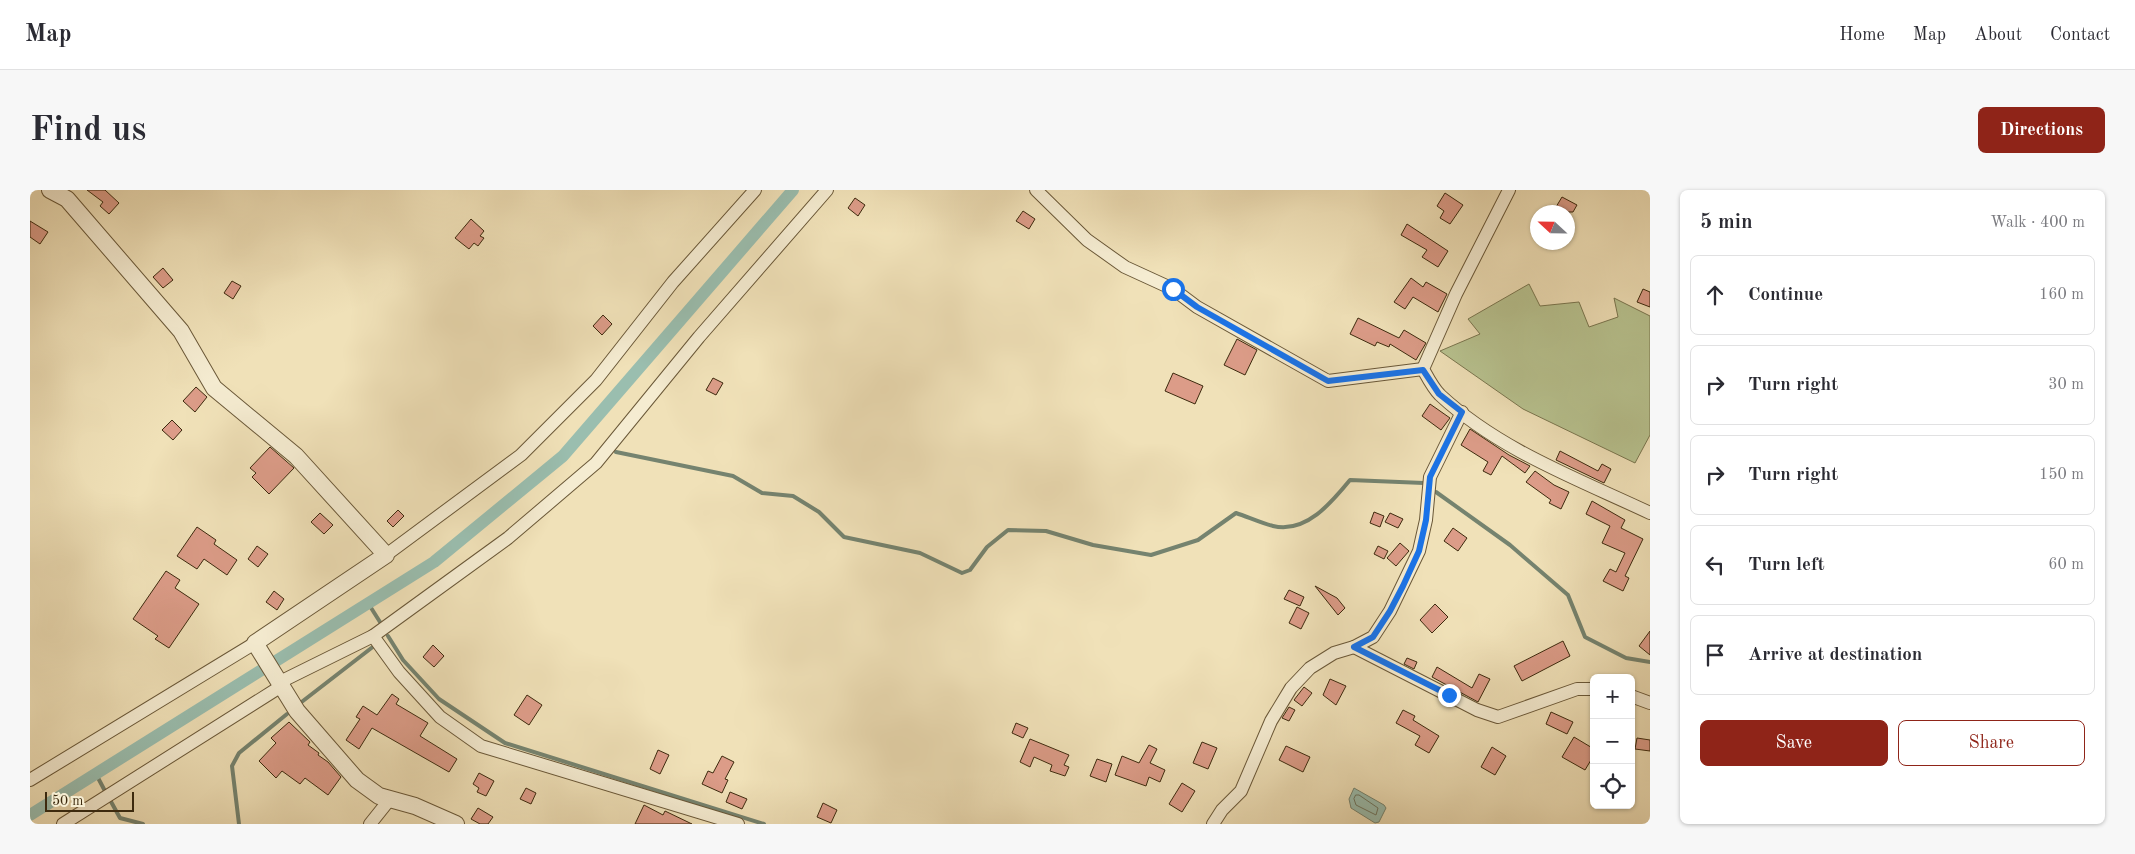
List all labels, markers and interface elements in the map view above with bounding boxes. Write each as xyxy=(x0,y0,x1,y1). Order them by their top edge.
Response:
text: Map xyxy=(25,23,72,47)
text: Home xyxy=(1839,26,1885,44)
text: Map xyxy=(1913,26,1946,44)
text: About xyxy=(1974,26,2022,44)
text: Contact xyxy=(2050,26,2110,44)
button: Directions xyxy=(1978,107,2105,153)
text: Find us xyxy=(30,113,146,148)
north arrow xyxy=(1530,205,1575,250)
text: 5 min xyxy=(1700,212,1753,233)
text: Walk · 400 m xyxy=(1990,215,2085,231)
route start xyxy=(1162,278,1185,301)
icon: ahead xyxy=(1701,281,1729,309)
text: Continue xyxy=(1748,286,1823,305)
text: 160 m xyxy=(2039,287,2084,303)
icon: right xyxy=(1701,371,1729,399)
text: Turn right xyxy=(1748,376,1838,395)
text: 30 m xyxy=(2048,377,2084,393)
icon: right xyxy=(1701,461,1729,489)
text: Turn right xyxy=(1748,466,1838,485)
text: 150 m xyxy=(2039,467,2084,483)
icon: left xyxy=(1701,551,1729,579)
text: Turn left xyxy=(1748,556,1825,575)
text: 60 m xyxy=(2048,557,2084,573)
icon: arrive xyxy=(1701,641,1729,669)
text: Arrive at destination xyxy=(1748,646,1922,665)
map controls xyxy=(1590,674,1635,809)
button: + xyxy=(1590,674,1635,719)
route end xyxy=(1438,684,1461,707)
button: − xyxy=(1590,719,1635,764)
button: Save xyxy=(1700,720,1888,766)
button: Share xyxy=(1898,720,2085,766)
button: locate xyxy=(1590,764,1635,809)
scale bar xyxy=(45,789,134,812)
text: 50 m xyxy=(52,794,83,808)

